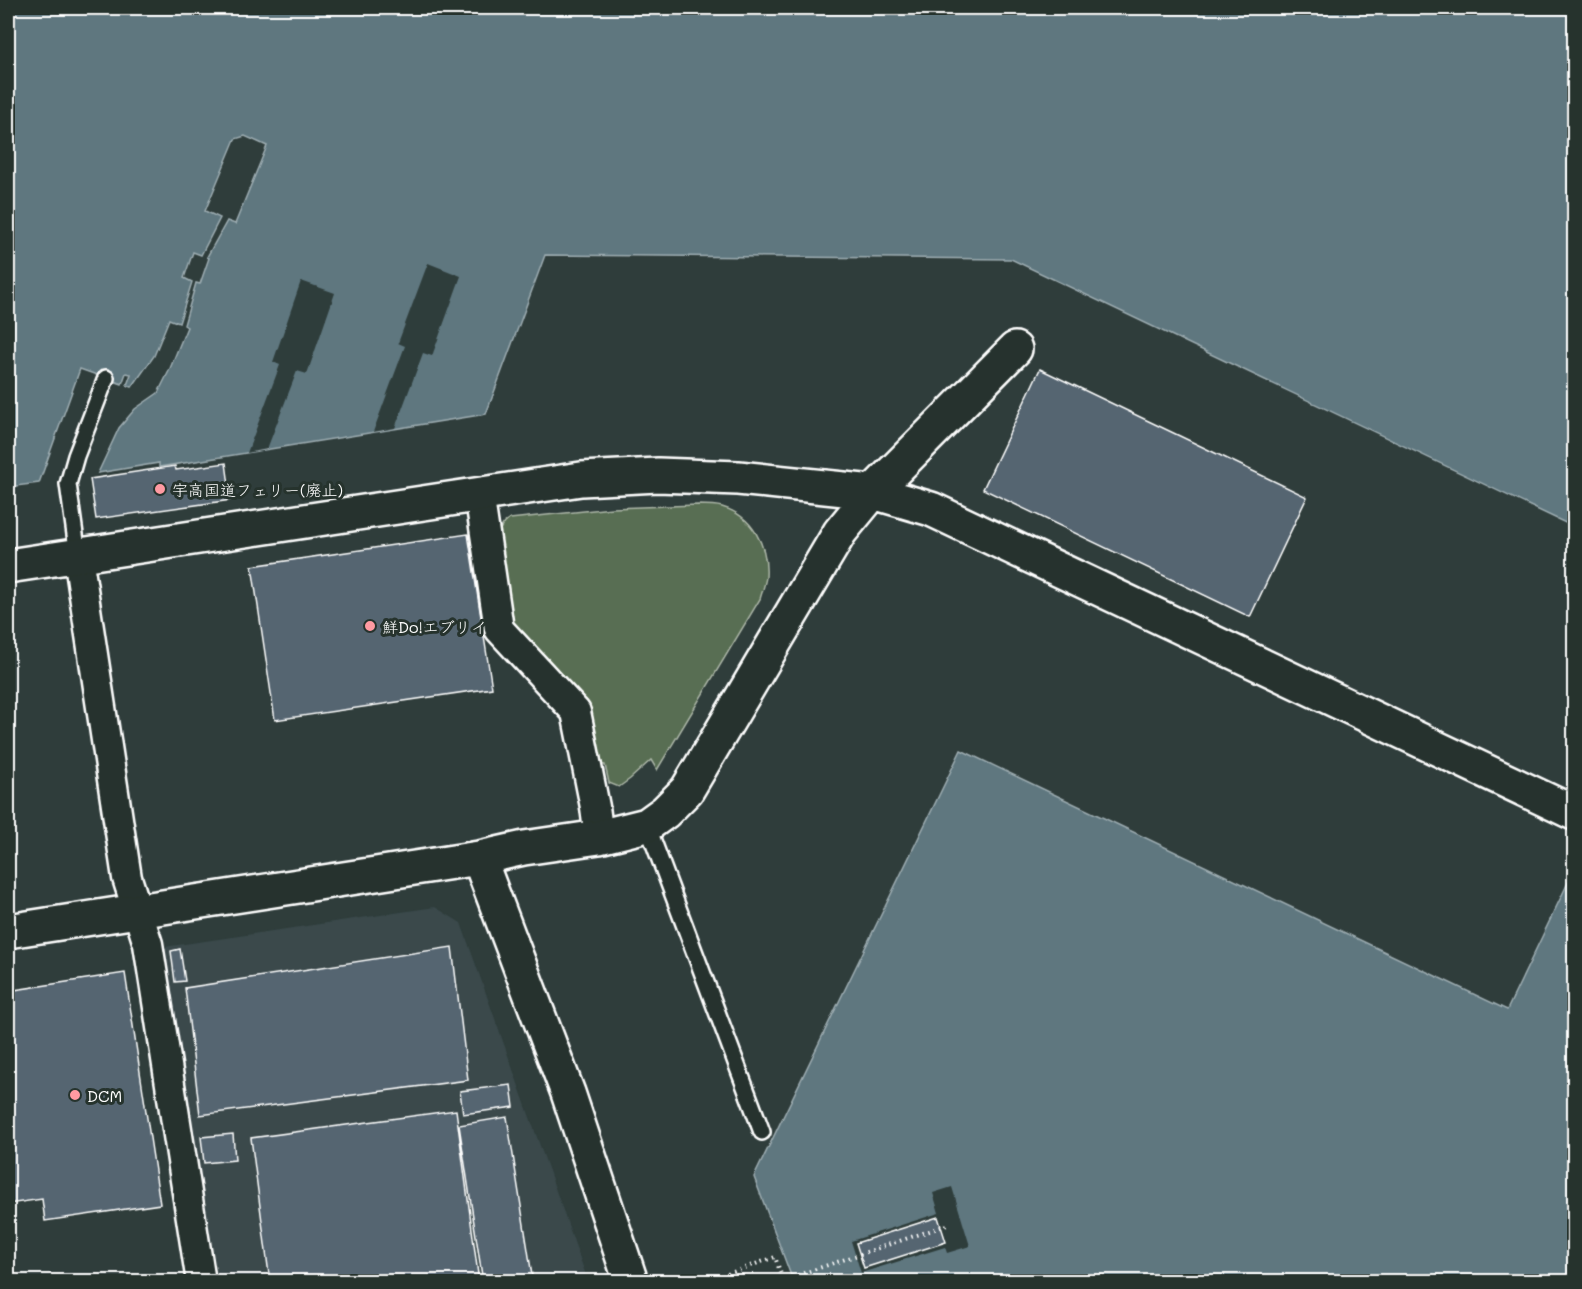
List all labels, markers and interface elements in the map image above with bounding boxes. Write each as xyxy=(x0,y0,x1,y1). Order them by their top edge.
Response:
place label: 宇高国道フェリー(廃止) xyxy=(172,479,343,500)
marker: 宇高国道フェリー(廃止) xyxy=(153,482,167,496)
place label: 鮮Do!エブリイ xyxy=(382,616,487,637)
marker: 鮮Do!エブリイ xyxy=(363,619,377,633)
place label: DCM xyxy=(87,1085,122,1106)
marker: DCM xyxy=(68,1088,82,1102)

